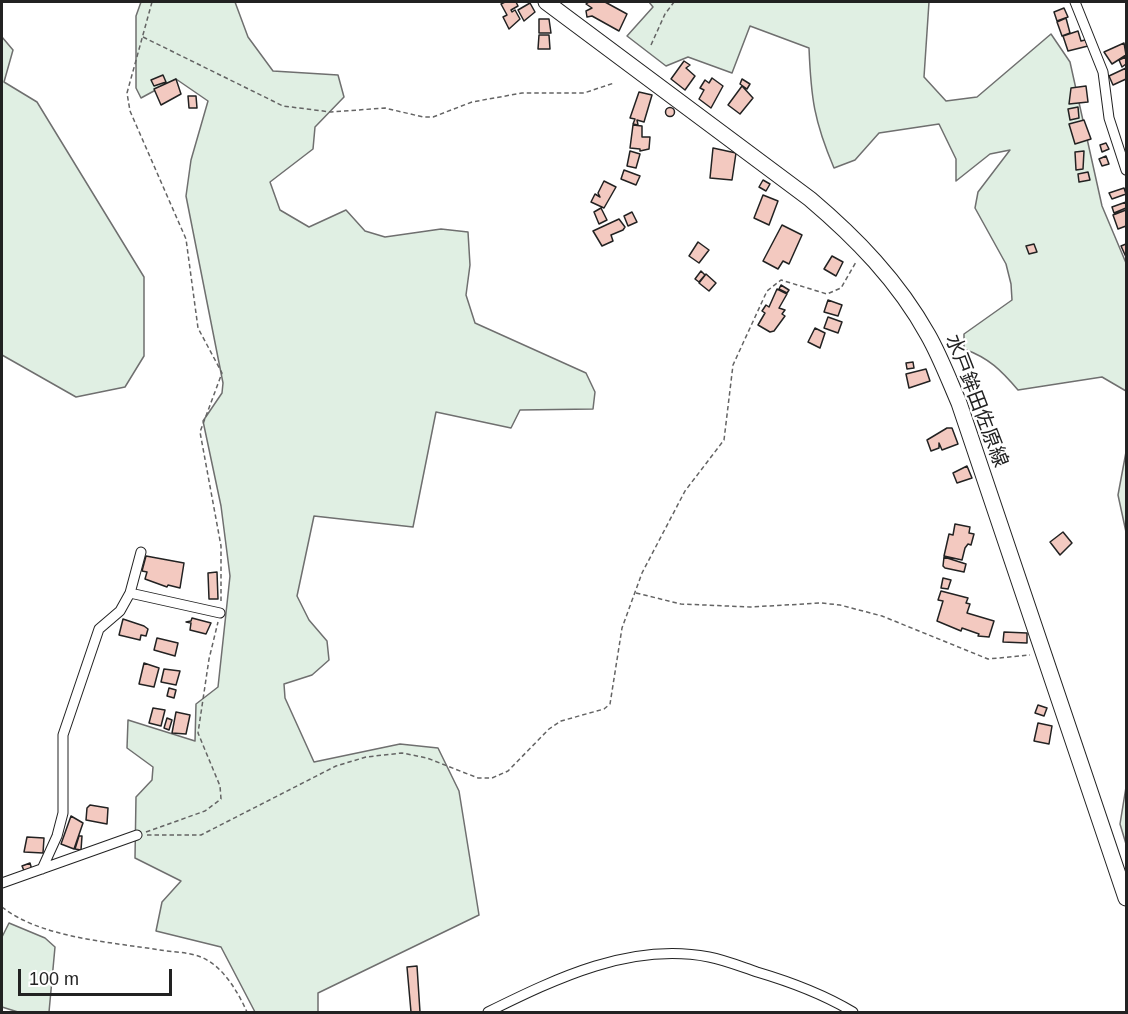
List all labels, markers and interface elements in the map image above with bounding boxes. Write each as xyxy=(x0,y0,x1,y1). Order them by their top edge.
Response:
street label: 水戸鉾田佐原線 xyxy=(940,331,1012,471)
scale bar xyxy=(21,957,176,995)
text: 100 m xyxy=(29,969,79,989)

